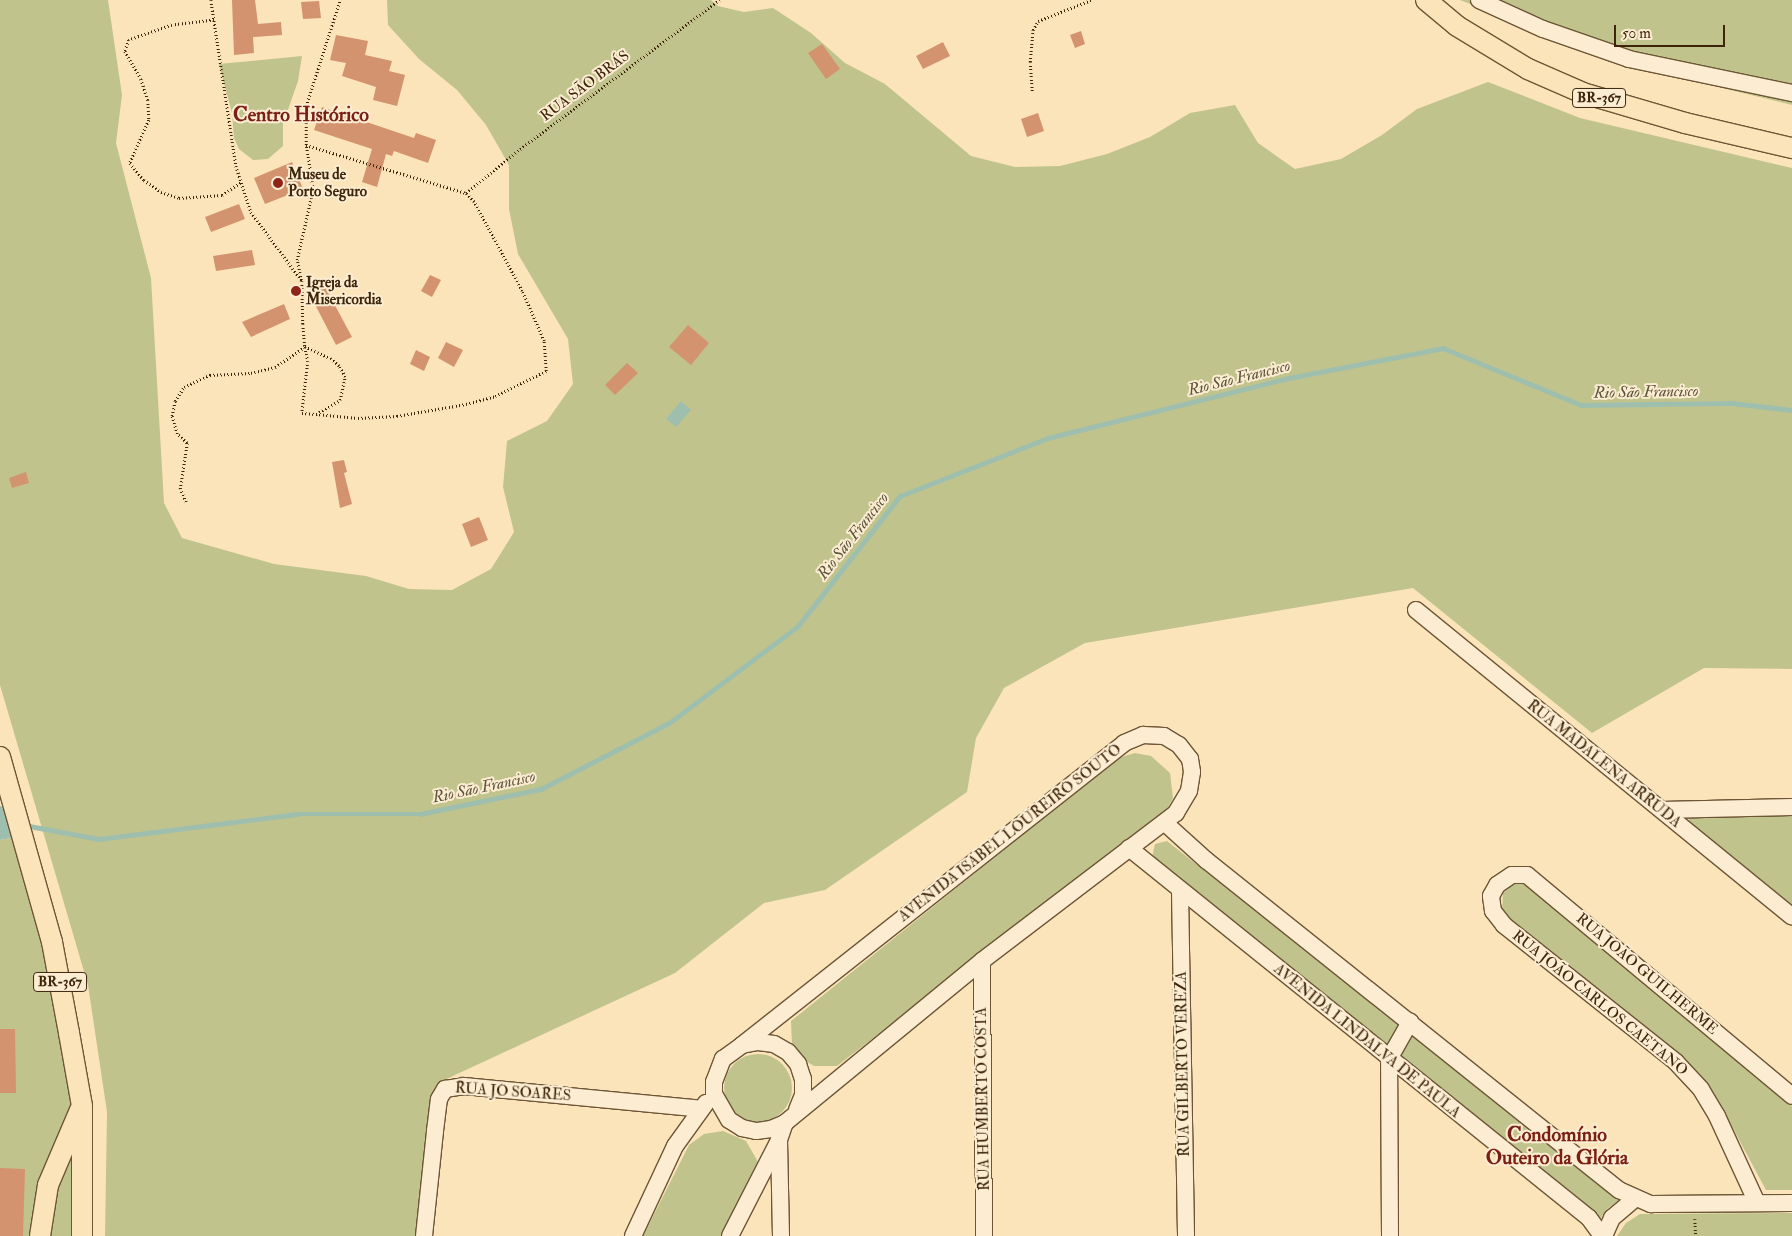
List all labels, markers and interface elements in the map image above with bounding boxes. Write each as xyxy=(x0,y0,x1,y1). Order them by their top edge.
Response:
scale bar xyxy=(1617,15,1728,47)
text: 50 m xyxy=(1622,24,1651,43)
street label: RUA SÃO BRÁS xyxy=(537,47,633,125)
road number: BR-367 xyxy=(1572,86,1626,110)
district label: Centro Histórico xyxy=(233,102,369,126)
place label: Museu de Porto Seguro xyxy=(288,165,367,200)
marker: Museu de Porto Seguro xyxy=(272,177,284,189)
place label: Igreja da Misericordia xyxy=(306,273,382,308)
marker: Igreja da Misericordia xyxy=(290,285,302,297)
water label: Rio São Francisco xyxy=(1186,356,1292,400)
water label: Rio São Francisco xyxy=(1594,381,1698,403)
water label: Rio São Francisco xyxy=(813,489,893,583)
street label: RUA MADALENA ARRUDA xyxy=(1523,696,1685,832)
street label: AVENIDA ISABEL LOUREIRO SOUTO xyxy=(895,740,1125,926)
water label: Rio São Francisco xyxy=(431,767,537,807)
street label: RUA JOÃO GUILHERME xyxy=(1573,910,1721,1038)
street label: RUA JOÃO CARLOS CAETANO xyxy=(1509,927,1691,1079)
street label: AVENIDA LINDALVA DE PAULA xyxy=(1270,960,1464,1122)
road number: BR-367 xyxy=(32,970,88,994)
street label: RUA GILBERTO VEREZA xyxy=(1172,971,1194,1157)
street label: RUA HUMBERTO COSTA xyxy=(972,1007,994,1191)
street label: RUA JO SOARES xyxy=(454,1079,572,1105)
district label: Condomínio Outeiro da Glória xyxy=(1486,1122,1628,1169)

